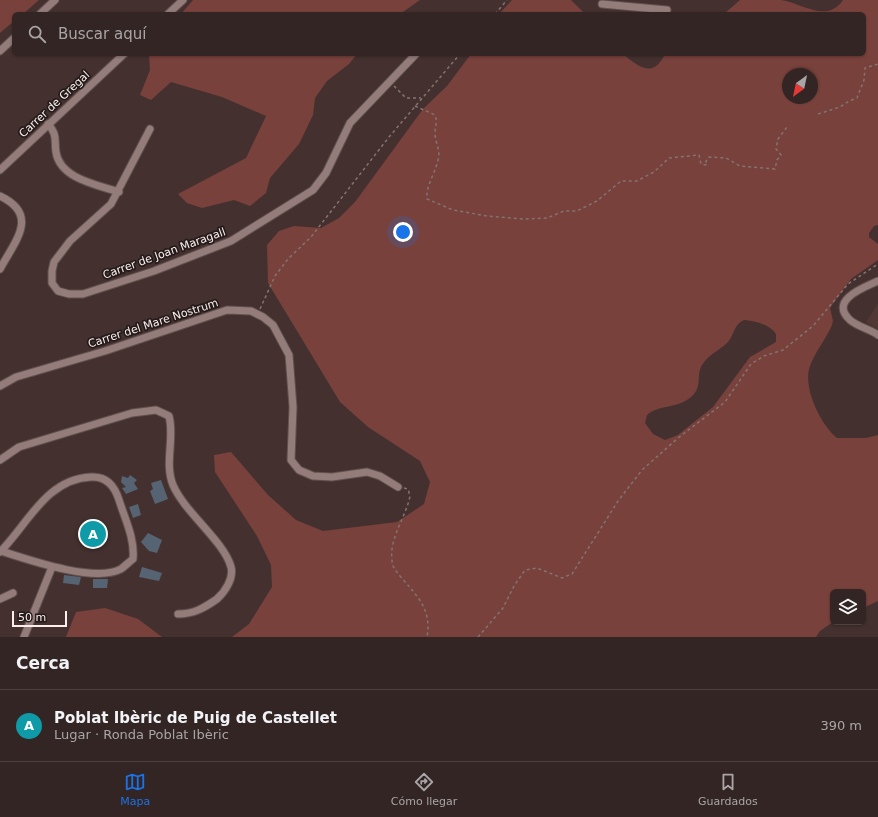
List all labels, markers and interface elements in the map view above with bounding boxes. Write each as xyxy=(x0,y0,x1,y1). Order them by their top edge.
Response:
search box xyxy=(12,12,866,56)
icon: search xyxy=(26,23,48,45)
text: Buscar aquí xyxy=(58,25,146,43)
street label: Carrer de Gregal xyxy=(16,68,92,140)
north arrow xyxy=(782,68,818,104)
your location xyxy=(393,222,413,242)
street label: Carrer de Joan Maragall xyxy=(101,225,227,282)
street label: Carrer del Mare Nostrum xyxy=(86,296,220,351)
pin: A xyxy=(80,519,106,549)
map controls xyxy=(830,589,866,625)
button: layers xyxy=(830,589,866,625)
scale bar xyxy=(12,609,67,628)
text: 50 m xyxy=(18,611,46,624)
text: Cerca xyxy=(16,653,70,673)
text: Poblat Ibèric de Puig de Castellet xyxy=(54,709,337,727)
text: A xyxy=(24,718,34,733)
text: 390 m xyxy=(820,718,862,733)
text: Lugar · Ronda Poblat Ibèric xyxy=(54,727,229,742)
tab: Mapa xyxy=(120,771,150,808)
tab: Cómo llegar xyxy=(391,771,457,808)
tab: Guardados xyxy=(698,771,758,808)

